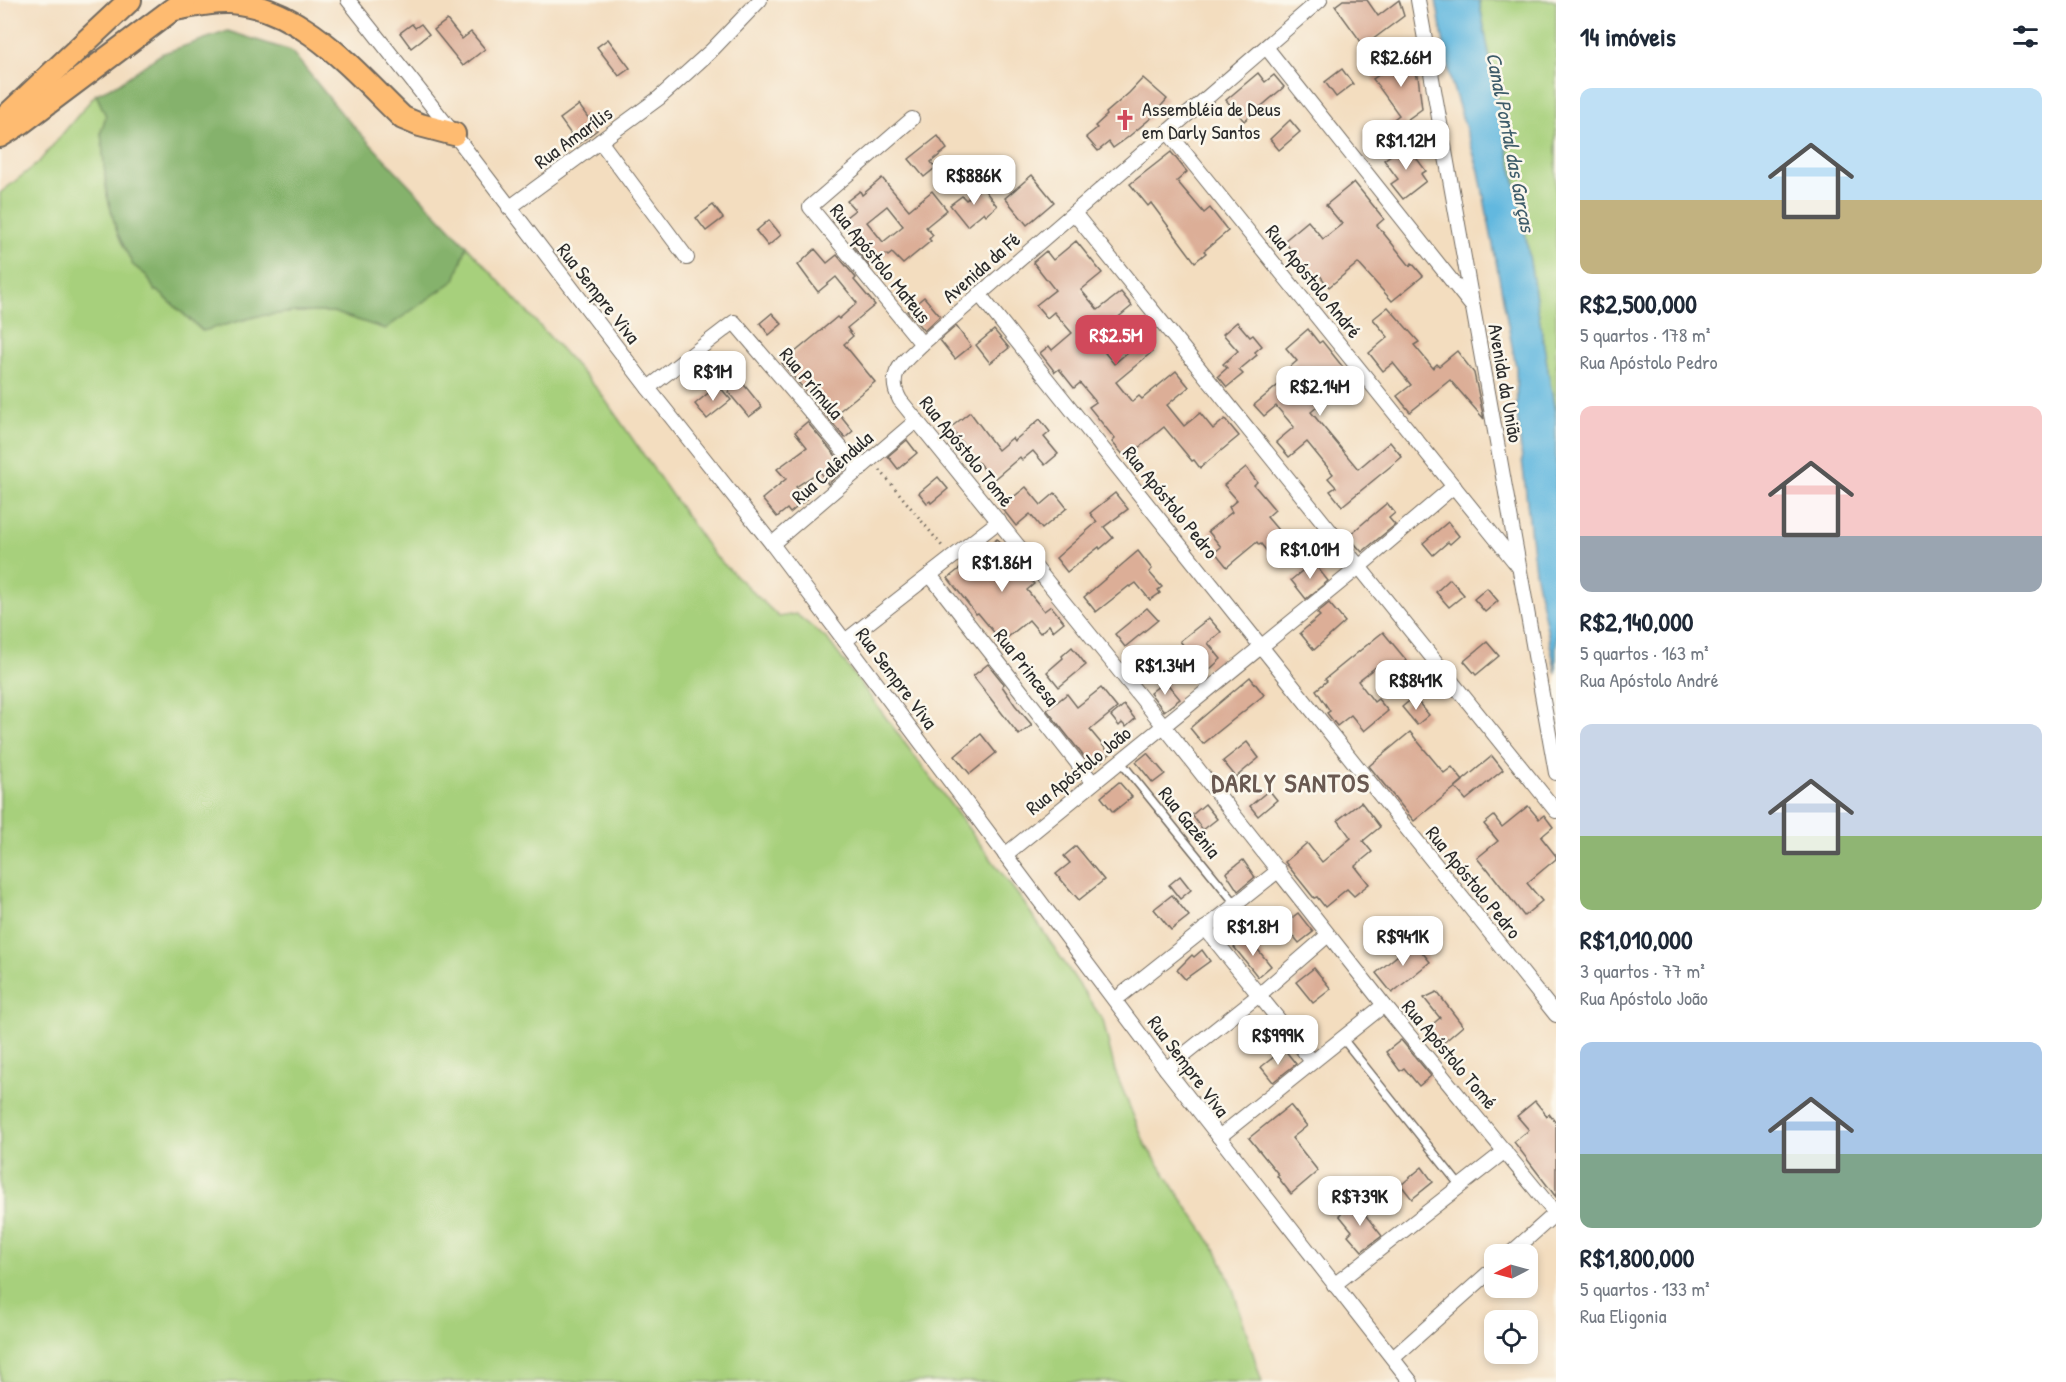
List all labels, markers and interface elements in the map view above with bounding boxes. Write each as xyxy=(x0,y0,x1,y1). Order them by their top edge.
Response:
text: 14 imóveis xyxy=(1580,19,1676,54)
icon: filters xyxy=(2009,20,2042,53)
pin: R$2.66M xyxy=(1346,37,1456,88)
text: R$2.66M xyxy=(1371,43,1431,70)
water label: Canal Pontal das Garças xyxy=(1479,50,1543,236)
place label: Assembléia de Deus em Darly Santos xyxy=(1142,95,1281,145)
street label: Rua Amarílis xyxy=(528,99,618,174)
church icon: Assembléia de Deus em Darly Santos xyxy=(1113,108,1137,132)
pin: R$1.12M xyxy=(1351,120,1461,171)
text: R$1.12M xyxy=(1376,126,1436,153)
icon: home xyxy=(1757,127,1865,235)
pin: R$886K xyxy=(925,155,1023,206)
text: R$886K xyxy=(947,161,1001,188)
street label: Rua Apóstolo Mateus xyxy=(824,197,938,329)
street label: Rua Apóstolo André xyxy=(1260,219,1368,343)
street label: Avenida da Fé xyxy=(936,226,1026,308)
street label: Rua Sempre Viva xyxy=(551,237,647,349)
text: R$2,500,000 xyxy=(1580,286,1697,321)
pin: R$2.5M xyxy=(1067,315,1165,366)
text: R$2.5M xyxy=(1089,321,1143,348)
street label: Avenida da União xyxy=(1482,321,1530,445)
text: 5 quartos · 178 m² xyxy=(1580,321,1710,348)
street label: Rua Prímula xyxy=(774,341,850,425)
text: Rua Apóstolo Pedro xyxy=(1580,348,1718,375)
pin: R$1M xyxy=(677,351,749,402)
text: R$1M xyxy=(694,357,732,384)
pin: R$2.14M xyxy=(1265,366,1375,417)
text: R$2.14M xyxy=(1290,372,1350,399)
street label: Rua Apóstolo Tomé xyxy=(914,390,1020,512)
street label: Rua Calêndula xyxy=(786,424,879,510)
street label: Rua Apóstolo Pedro xyxy=(1117,440,1225,564)
icon: home xyxy=(1757,445,1865,553)
pin: R$1.01M xyxy=(1255,529,1365,580)
text: R$1.01M xyxy=(1281,535,1339,562)
pin: R$1.86M xyxy=(947,542,1057,593)
text: R$1.86M xyxy=(972,548,1032,575)
text: R$2,140,000 xyxy=(1580,604,1693,639)
street label: Rua Sempre Viva xyxy=(850,622,944,734)
street label: Rua Princesa xyxy=(988,623,1066,712)
text: 5 quartos · 163 m² xyxy=(1580,639,1709,666)
pin: R$1.34M xyxy=(1110,645,1220,696)
text: R$1.34M xyxy=(1135,651,1195,678)
pin: R$841K xyxy=(1367,660,1465,711)
text: R$841K xyxy=(1389,666,1443,693)
text: Rua Apóstolo André xyxy=(1580,666,1719,693)
street label: Rua Apóstolo João xyxy=(1020,719,1136,821)
icon: home xyxy=(1757,763,1865,871)
district label: DARLY SANTOS xyxy=(1212,765,1371,800)
street label: Rua Gazênia xyxy=(1153,781,1227,864)
street label: Rua Apóstolo Pedro xyxy=(1420,820,1528,944)
pin: R$1.8M xyxy=(1204,906,1302,957)
text: R$1.8M xyxy=(1227,912,1279,939)
pin: R$941K xyxy=(1354,916,1452,967)
text: R$941K xyxy=(1377,922,1429,949)
text: R$1,010,000 xyxy=(1580,922,1693,957)
text: 3 quartos · 77 m² xyxy=(1580,957,1705,984)
text: Rua Apóstolo João xyxy=(1580,984,1708,1011)
street label: Rua Apóstolo Tomé xyxy=(1396,993,1504,1115)
street label: Rua Sempre Viva xyxy=(1142,1010,1236,1122)
pin: R$999K xyxy=(1229,1015,1327,1066)
text: R$999K xyxy=(1252,1021,1304,1048)
icon: home xyxy=(1757,1081,1865,1189)
pin: R$739K xyxy=(1311,1176,1409,1227)
text: R$739K xyxy=(1332,1182,1388,1209)
text: R$1,800,000 xyxy=(1580,1240,1694,1275)
north arrow xyxy=(1484,1244,1538,1298)
map controls xyxy=(1484,1244,1538,1364)
text: 5 quartos · 133 m² xyxy=(1580,1275,1710,1302)
text: Rua Eligonia xyxy=(1580,1302,1666,1329)
button: locate xyxy=(1484,1310,1538,1364)

